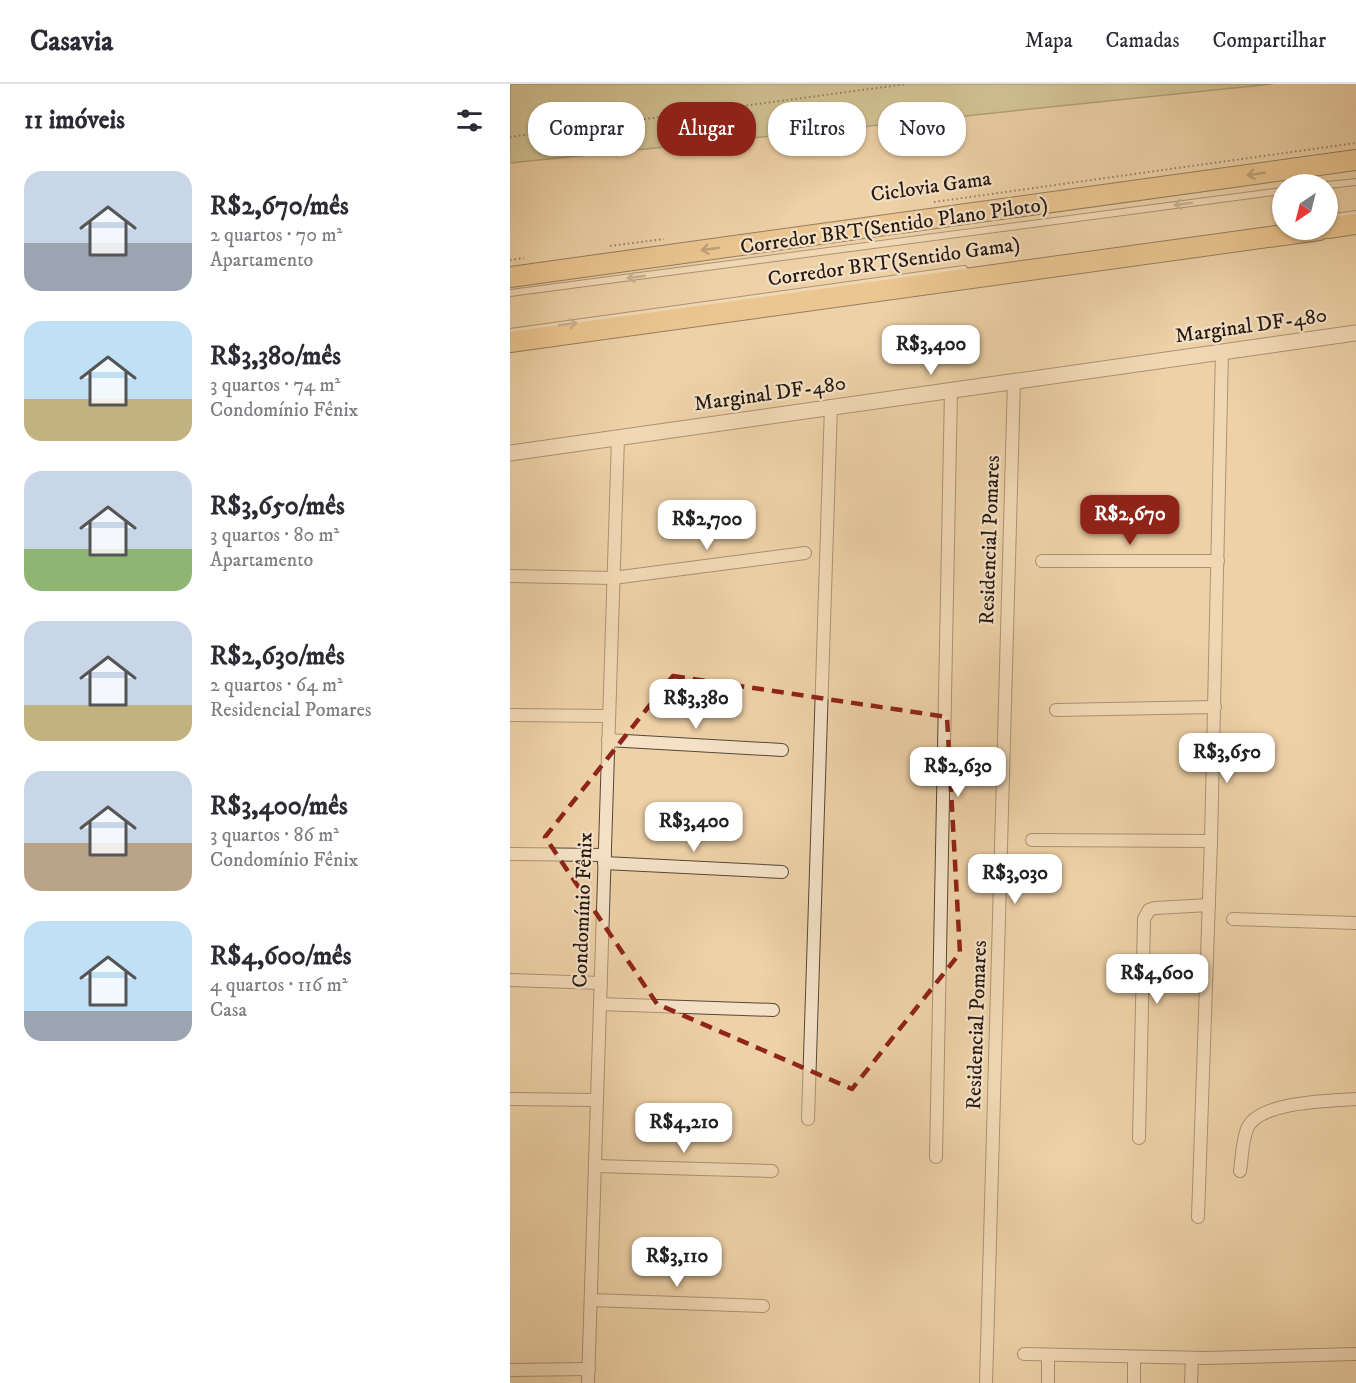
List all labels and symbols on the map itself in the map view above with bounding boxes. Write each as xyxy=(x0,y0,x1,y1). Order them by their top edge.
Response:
street label: Ciclovia Gama xyxy=(869,166,993,208)
one-way arrow xyxy=(1247,169,1267,180)
north arrow xyxy=(1272,174,1338,240)
street label: Corredor BRT(Sentido Plano Piloto) xyxy=(739,192,1049,260)
one-way arrow xyxy=(1173,199,1193,210)
street label: Corredor BRT(Sentido Gama) xyxy=(766,231,1022,293)
one-way arrow xyxy=(700,244,720,255)
one-way arrow xyxy=(626,271,646,282)
street label: Marginal DF-480 xyxy=(1173,302,1329,350)
one-way arrow xyxy=(558,318,577,329)
pin: R$3,400 xyxy=(876,325,986,376)
street label: Marginal DF-480 xyxy=(692,370,848,418)
street label: Residencial Pomares xyxy=(974,455,1006,625)
pin: R$2,670 xyxy=(1075,495,1185,546)
pin: R$2,700 xyxy=(652,500,762,551)
pin: R$3,380 xyxy=(641,679,751,730)
pin: R$3,650 xyxy=(1172,733,1282,784)
pin: R$2,630 xyxy=(903,747,1013,798)
pin: R$3,400 xyxy=(639,802,749,853)
street label: Condomínio Fênix xyxy=(567,832,599,988)
pin: R$3,030 xyxy=(960,854,1070,905)
street label: Residencial Pomares xyxy=(961,940,993,1110)
pin: R$4,600 xyxy=(1102,954,1212,1005)
pin: R$4,210 xyxy=(629,1103,739,1154)
pin: R$3,110 xyxy=(622,1237,732,1288)

